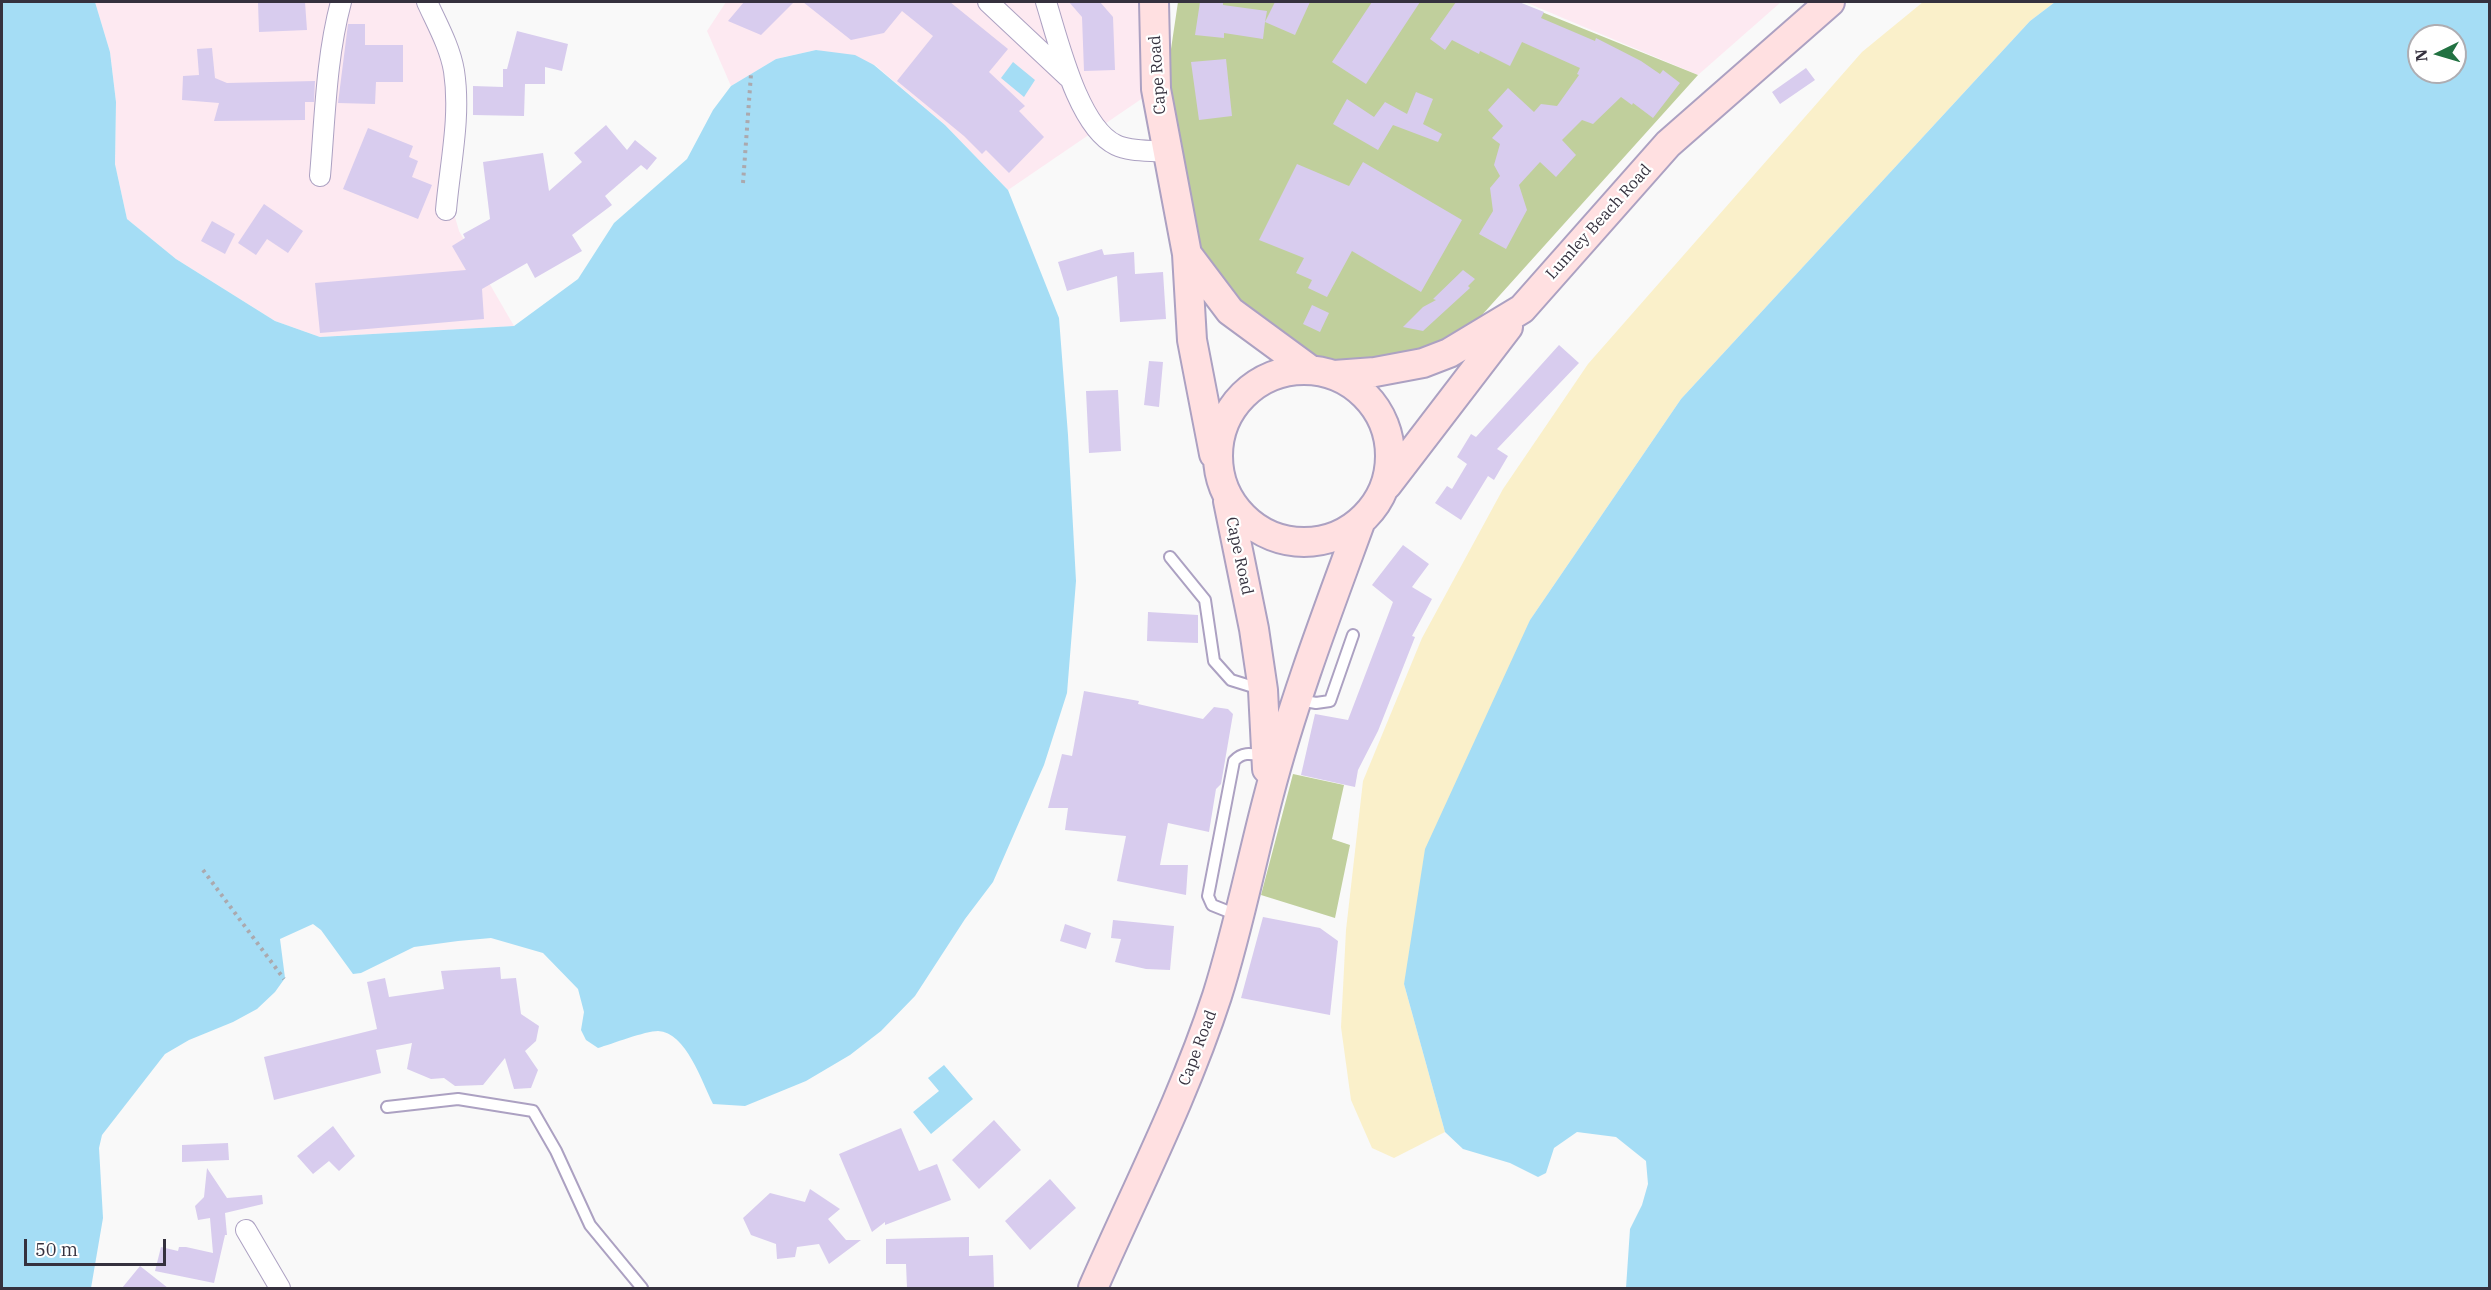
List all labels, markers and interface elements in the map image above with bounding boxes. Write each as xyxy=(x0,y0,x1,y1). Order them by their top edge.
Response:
north arrow xyxy=(2407,24,2467,84)
street label: Cape Road xyxy=(1146,35,1170,115)
text: N xyxy=(2411,48,2432,63)
street label: Lumley Beach Road xyxy=(1542,160,1656,284)
street label: Cape Road xyxy=(1221,515,1257,597)
street label: Cape Road xyxy=(1175,1008,1221,1088)
scale bar xyxy=(27,1227,170,1265)
text: 50 m xyxy=(35,1238,78,1261)

